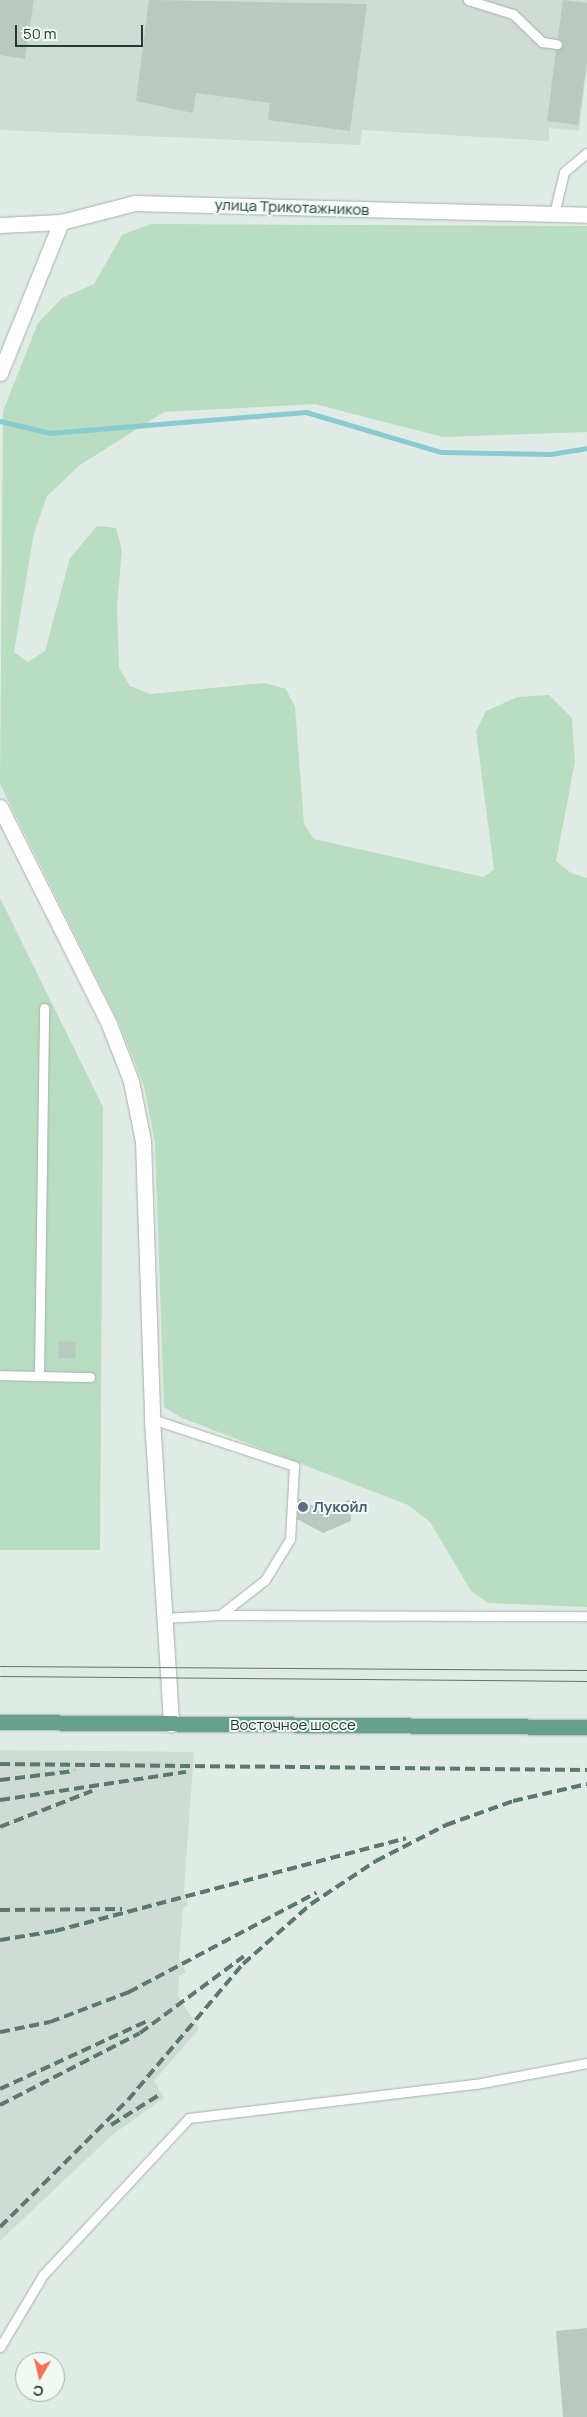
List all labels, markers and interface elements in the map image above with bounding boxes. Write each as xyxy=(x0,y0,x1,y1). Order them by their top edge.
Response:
scale bar xyxy=(18,15,145,47)
text: 50 m xyxy=(23,23,57,44)
street label: улица Трикотажников xyxy=(214,195,370,219)
place label: Лукойл xyxy=(313,1498,368,1516)
marker: Лукойл xyxy=(297,1501,309,1513)
street label: Восточное шоссе xyxy=(230,1716,356,1734)
north arrow xyxy=(15,2352,65,2402)
text: С xyxy=(32,2381,44,2401)

